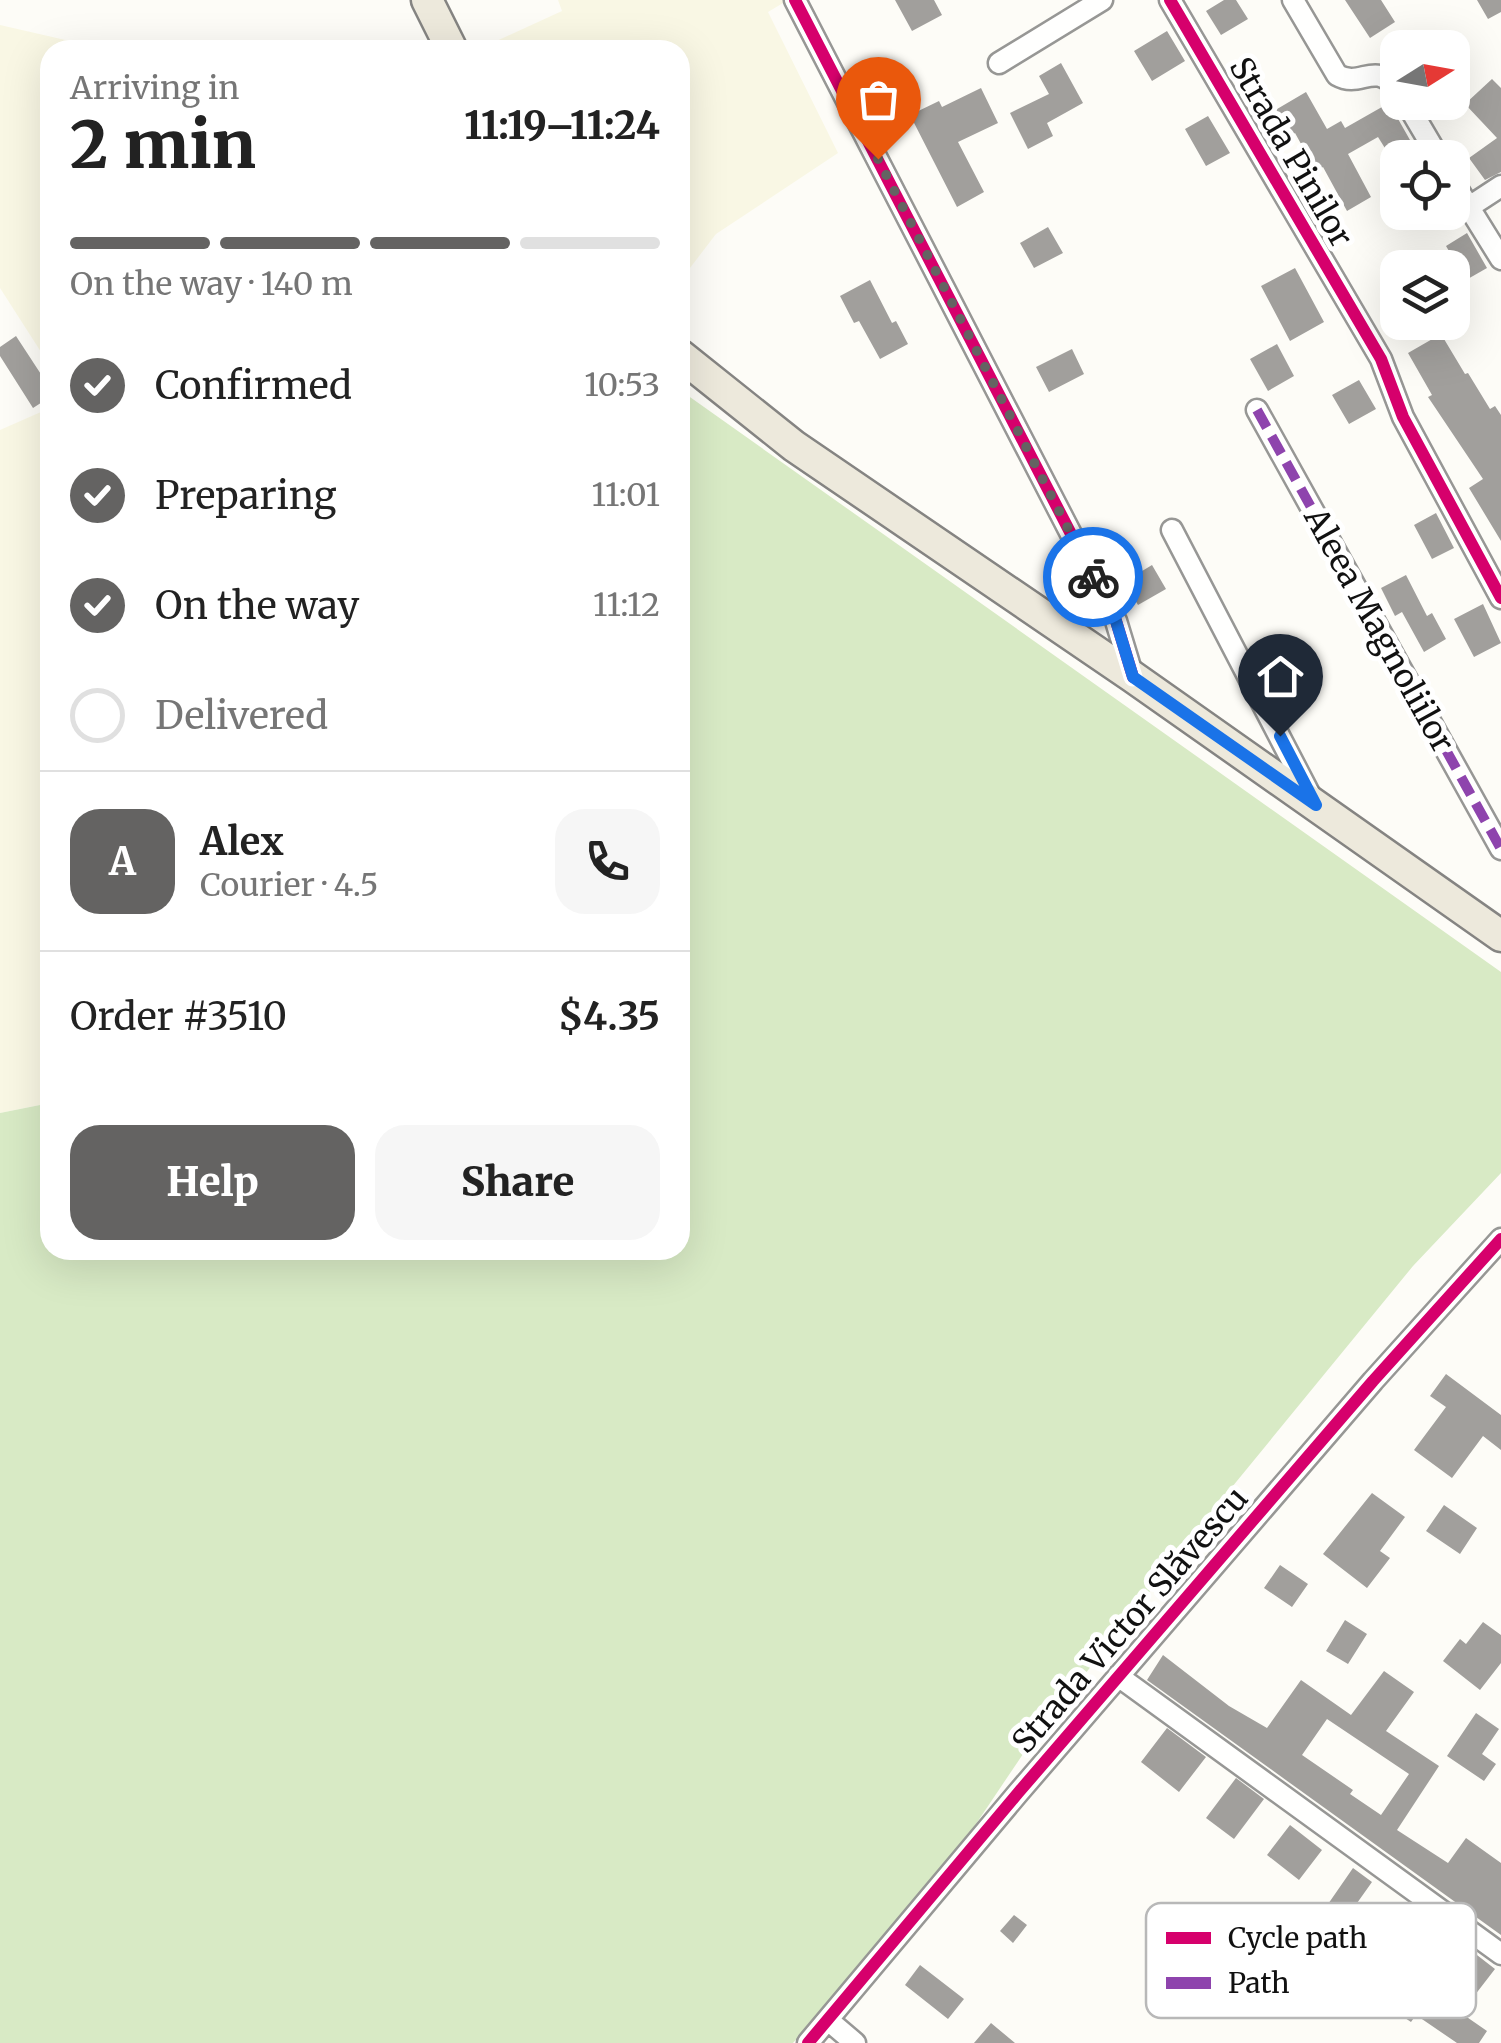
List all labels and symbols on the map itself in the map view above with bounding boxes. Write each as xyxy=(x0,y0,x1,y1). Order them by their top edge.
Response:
north arrow xyxy=(1380,30,1470,120)
street label: Strada Pinilor xyxy=(1221,50,1361,254)
pin xyxy=(836,57,921,160)
street label: Aleea Magnoliilor xyxy=(1295,500,1463,759)
courier xyxy=(1043,527,1143,627)
pin xyxy=(1238,634,1323,737)
street label: Strada Victor Slăvescu xyxy=(1004,1479,1256,1761)
legend xyxy=(1146,1903,1476,2018)
text: Cycle path xyxy=(1228,1920,1367,1956)
text: Path xyxy=(1228,1965,1290,2001)

